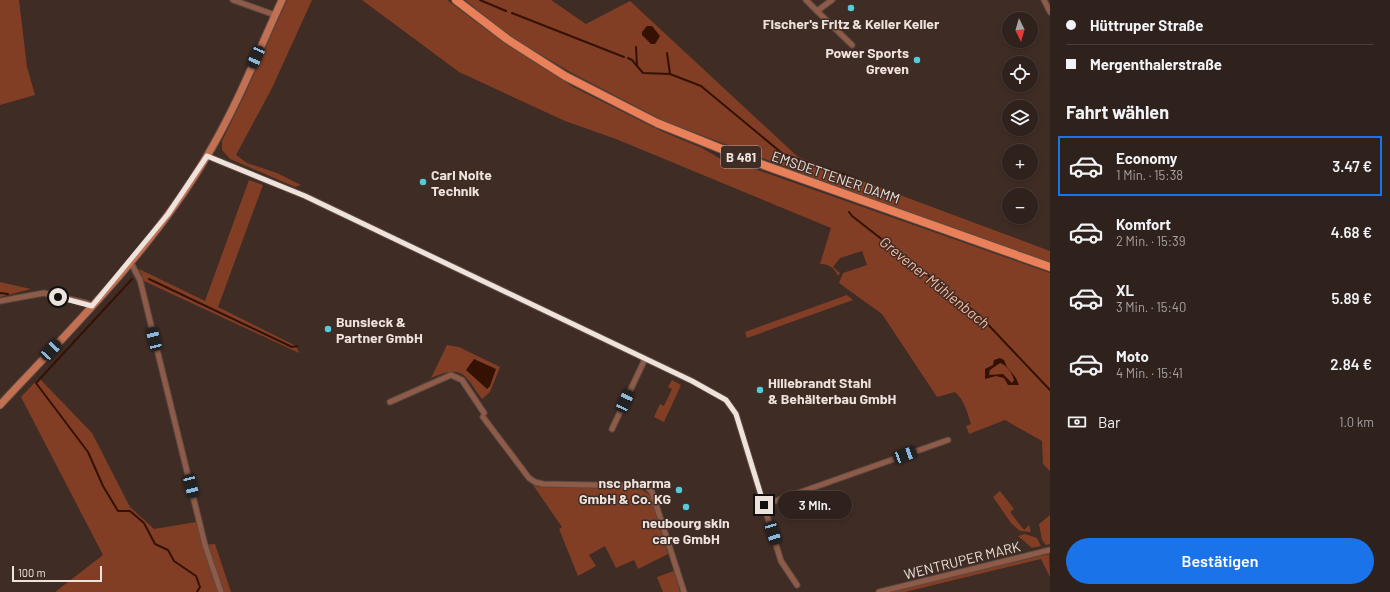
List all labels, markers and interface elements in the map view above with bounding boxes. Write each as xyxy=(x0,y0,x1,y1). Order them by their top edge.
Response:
marker: Fischer's Fritz & Keiler Keller xyxy=(846,3,856,13)
north arrow xyxy=(1002,12,1038,48)
map controls xyxy=(1002,12,1038,224)
place label: Fischer's Fritz & Keiler Keller xyxy=(763,15,940,32)
text: Hüttruper Straße xyxy=(1090,16,1203,34)
car xyxy=(246,44,266,70)
place label: Power Sports Greven xyxy=(826,44,909,77)
marker: Power Sports Greven xyxy=(912,55,922,65)
text: Mergenthalerstraße xyxy=(1090,55,1222,73)
button: locate xyxy=(1002,56,1038,92)
button: layers xyxy=(1002,100,1038,136)
text: Fahrt wählen xyxy=(1066,101,1169,123)
button: + xyxy=(1002,144,1038,180)
road number: B 481 xyxy=(721,146,761,168)
street label: EMSDETTENER DAMM xyxy=(770,147,902,207)
icon: car xyxy=(1068,148,1104,184)
text: Economy xyxy=(1116,149,1177,167)
text: 3.47 € xyxy=(1332,157,1372,175)
place label: Carl Nolte Technik xyxy=(431,166,492,199)
text: 1 Min. · 15:38 xyxy=(1116,167,1183,183)
marker: Carl Nolte Technik xyxy=(418,177,428,187)
button: − xyxy=(1002,188,1038,224)
icon: car xyxy=(1068,214,1104,250)
text: Komfort xyxy=(1116,215,1171,233)
text: 4.68 € xyxy=(1331,223,1372,241)
water label: Grevener Mühlenbach xyxy=(876,232,994,332)
text: 2 Min. · 15:39 xyxy=(1116,233,1186,249)
icon: car xyxy=(1068,280,1104,316)
text: XL xyxy=(1116,281,1134,299)
route start xyxy=(49,288,67,306)
text: 5.89 € xyxy=(1332,289,1372,307)
text: 3 Min. · 15:40 xyxy=(1116,299,1186,315)
place label: Bunsieck & Partner GmbH xyxy=(336,313,423,346)
marker: Bunsieck & Partner GmbH xyxy=(323,324,333,334)
car xyxy=(145,326,163,352)
car xyxy=(38,337,64,363)
icon: car xyxy=(1068,346,1104,382)
text: Moto xyxy=(1116,347,1149,365)
text: 2.84 € xyxy=(1330,355,1372,373)
text: 4 Min. · 15:41 xyxy=(1116,365,1183,381)
place label: Hillebrandt Stahl & Behälterbau GmbH xyxy=(768,374,897,407)
marker: Hillebrandt Stahl & Behälterbau GmbH xyxy=(755,385,765,395)
car xyxy=(614,388,636,414)
icon: cash xyxy=(1066,411,1088,433)
text: Bar xyxy=(1098,413,1120,431)
text: 1.0 km xyxy=(1339,414,1374,430)
car xyxy=(892,445,918,465)
car xyxy=(182,473,200,499)
place label: nsc pharma GmbH & Co. KG xyxy=(579,474,671,507)
marker: nsc pharma GmbH & Co. KG xyxy=(674,485,684,495)
callout: 3 Min. xyxy=(778,491,852,519)
route end xyxy=(755,496,773,514)
text: 3 Min. xyxy=(799,497,831,513)
marker: neubourg skin care GmbH xyxy=(681,502,691,512)
place label: neubourg skin care GmbH xyxy=(642,514,730,547)
car xyxy=(764,520,782,546)
street label: WENTRUPER MARK xyxy=(902,537,1022,583)
button: Bestätigen xyxy=(1066,538,1374,584)
scale bar xyxy=(12,564,102,583)
text: 100 m xyxy=(18,566,46,579)

